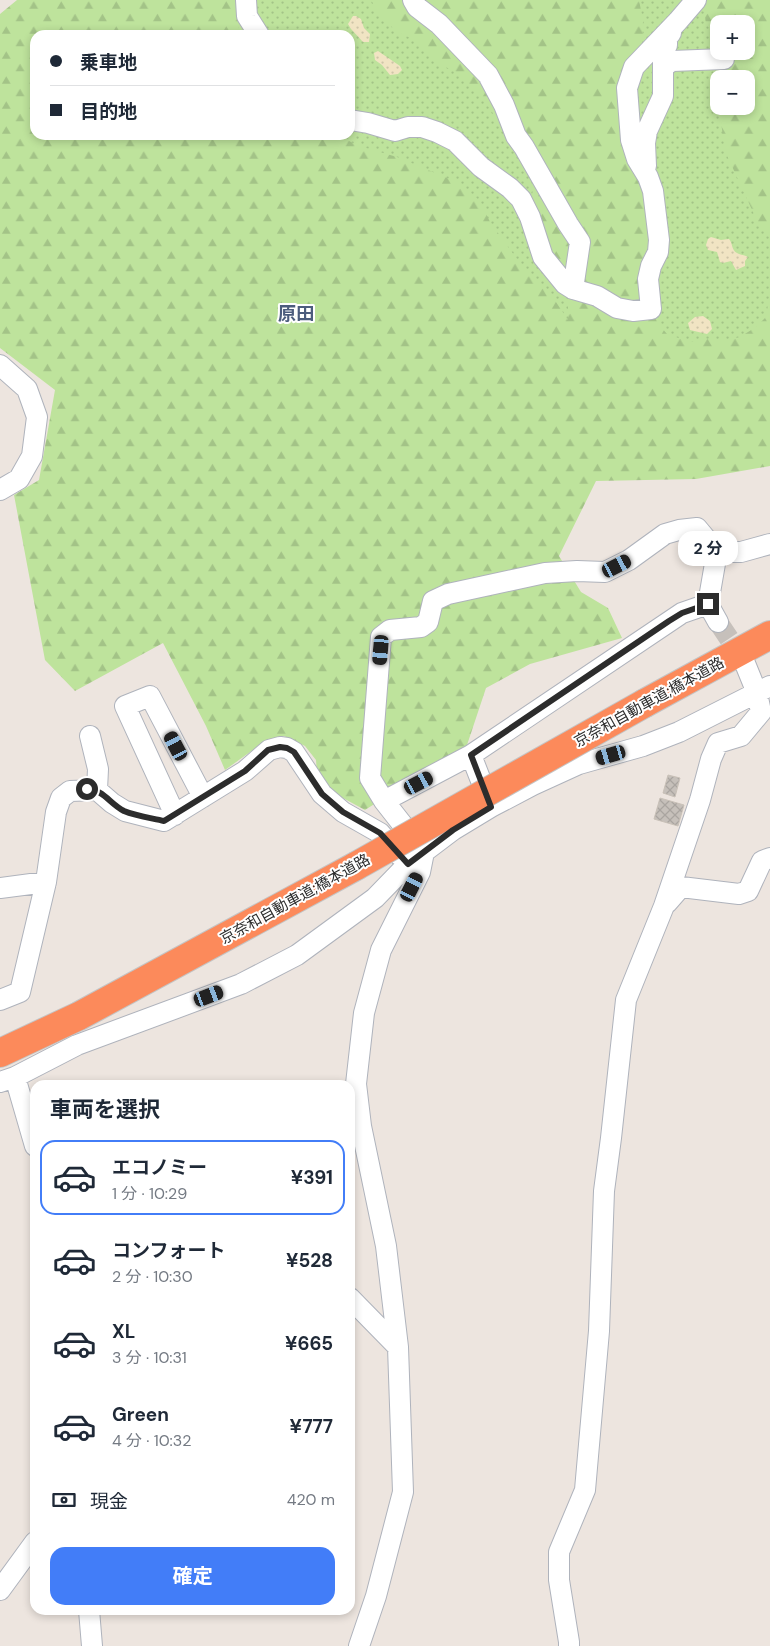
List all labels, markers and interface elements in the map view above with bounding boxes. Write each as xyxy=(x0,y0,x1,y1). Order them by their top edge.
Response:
map controls xyxy=(710,15,755,115)
button: + xyxy=(710,15,755,60)
text: 乗車地 xyxy=(80,50,137,75)
button: − xyxy=(710,70,755,115)
text: 目的地 xyxy=(80,99,137,124)
district label: 原田 xyxy=(278,302,314,326)
callout: 2 分 xyxy=(678,532,738,566)
text: 2 分 xyxy=(694,538,723,559)
car xyxy=(600,553,633,579)
route end xyxy=(697,593,719,615)
car xyxy=(372,634,389,666)
street label: 京奈和自動車道;橋本道路 xyxy=(571,652,727,752)
car xyxy=(162,729,189,763)
car xyxy=(594,744,627,766)
car xyxy=(402,769,435,797)
route start xyxy=(76,778,98,800)
street label: 京奈和自動車道;橋本道路 xyxy=(217,849,373,949)
car xyxy=(398,870,425,904)
car xyxy=(192,984,225,1008)
text: 車両を選択 xyxy=(50,1095,160,1124)
icon: car xyxy=(52,1155,97,1200)
text: エコノミー xyxy=(112,1155,207,1180)
text: ¥391 xyxy=(291,1165,333,1190)
text: 1 分 · 10:29 xyxy=(112,1183,187,1204)
icon: car xyxy=(52,1238,97,1283)
text: コンフォート xyxy=(112,1238,225,1263)
text: ¥528 xyxy=(286,1248,333,1273)
text: 2 分 · 10:30 xyxy=(112,1266,193,1287)
text: XL xyxy=(112,1319,135,1344)
icon: car xyxy=(52,1321,97,1366)
text: ¥665 xyxy=(285,1331,333,1356)
text: 3 分 · 10:31 xyxy=(112,1347,187,1368)
text: Green xyxy=(112,1402,169,1427)
icon: car xyxy=(52,1404,97,1449)
text: ¥777 xyxy=(290,1414,333,1439)
text: 4 分 · 10:32 xyxy=(112,1430,192,1451)
icon: cash xyxy=(50,1486,78,1514)
text: 現金 xyxy=(90,1489,128,1514)
text: 420 m xyxy=(287,1489,335,1510)
button: 確定 xyxy=(50,1547,335,1605)

